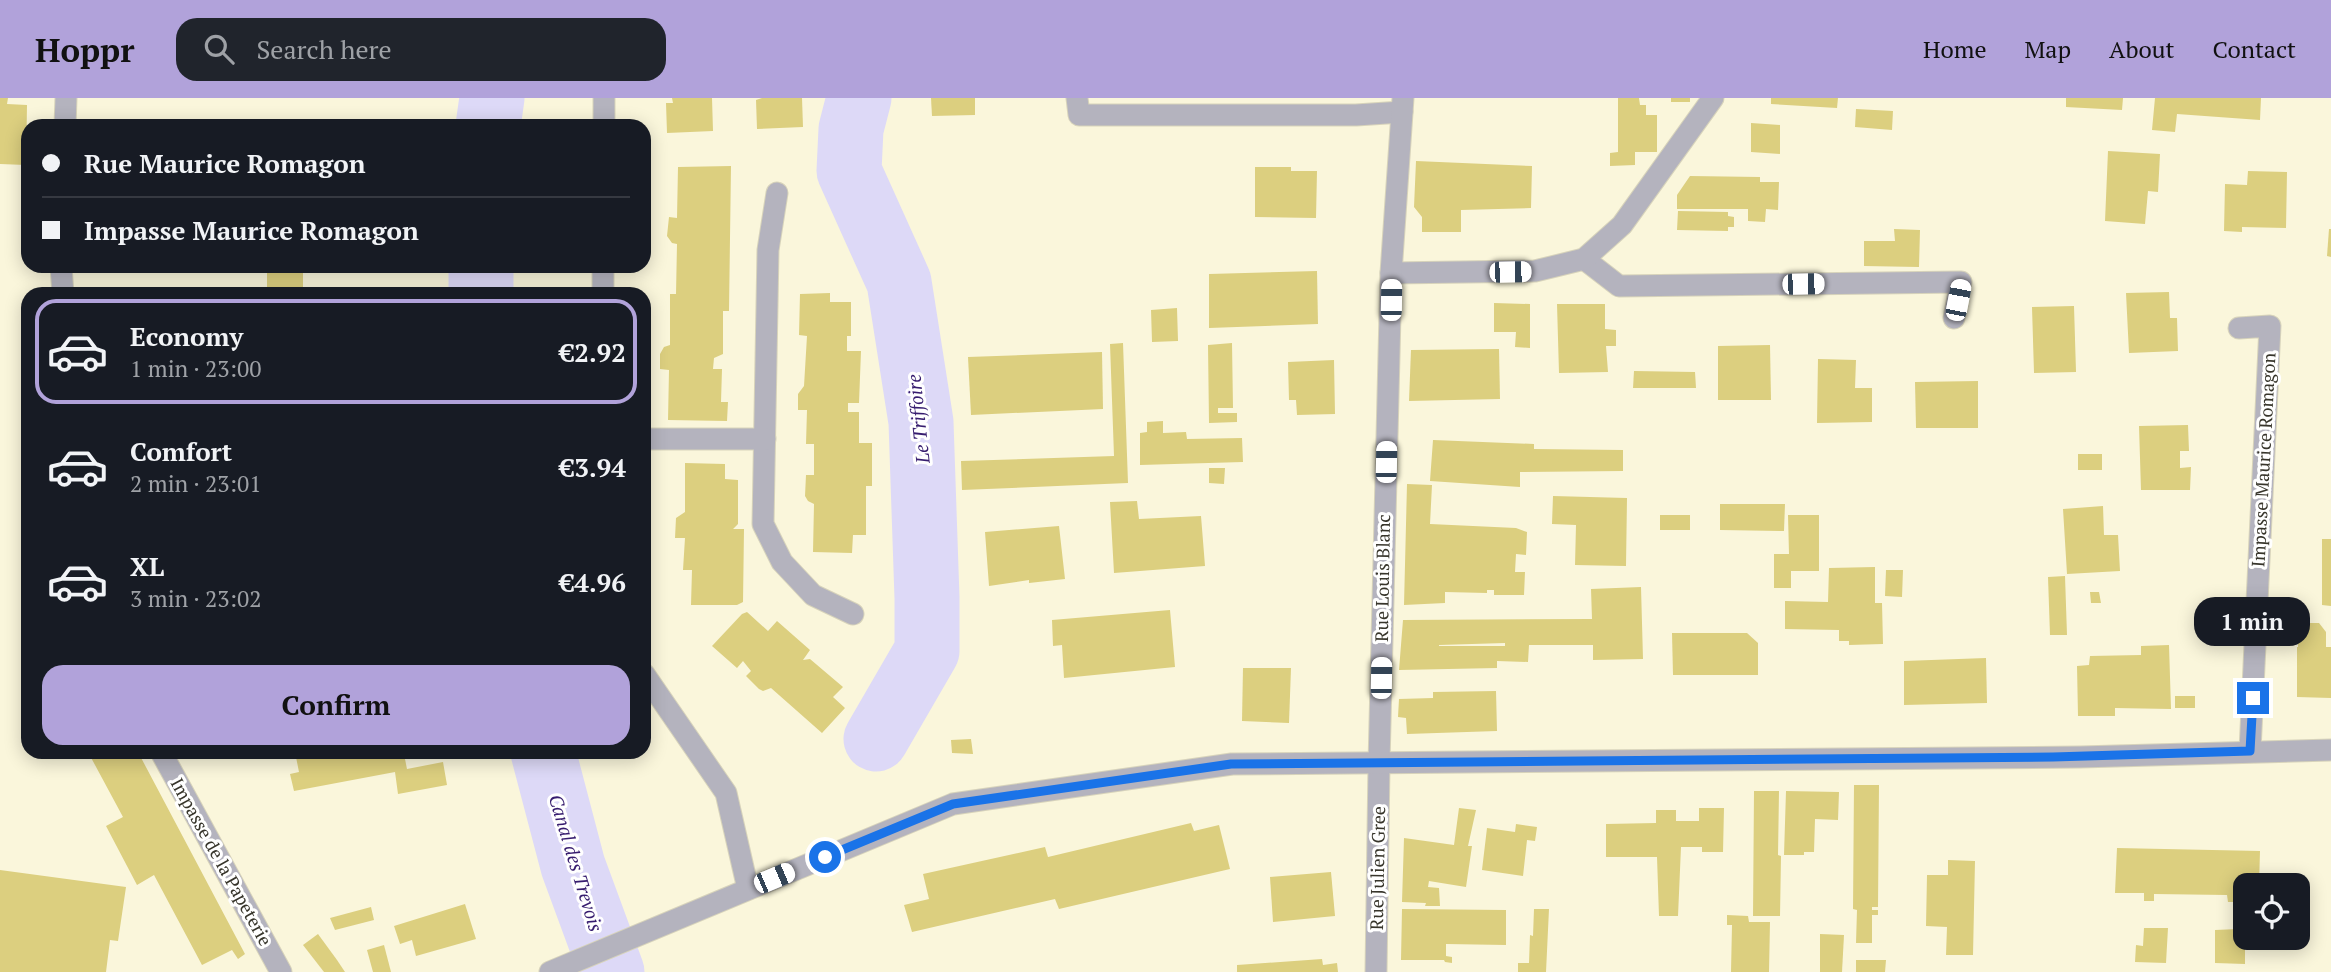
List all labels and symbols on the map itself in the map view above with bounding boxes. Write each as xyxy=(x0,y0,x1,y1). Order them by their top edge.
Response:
car xyxy=(1489,261,1532,283)
car xyxy=(1782,273,1825,295)
car xyxy=(1944,277,1973,323)
car xyxy=(1381,279,1402,321)
street label: Impasse Maurice Romagon xyxy=(2245,352,2281,568)
water label: Le Triffoire xyxy=(900,373,935,466)
car xyxy=(1376,441,1397,483)
street label: Rue Louis Blanc xyxy=(1369,514,1395,642)
callout: 1 min xyxy=(2195,596,2311,646)
car xyxy=(1371,657,1392,699)
route end xyxy=(2237,682,2269,714)
street label: Impasse de la Papeterie xyxy=(166,773,278,950)
water label: Canal des Trevois xyxy=(544,791,609,935)
street label: Rue Julien Gree xyxy=(1364,806,1390,930)
route start xyxy=(809,841,841,873)
car xyxy=(751,860,798,896)

